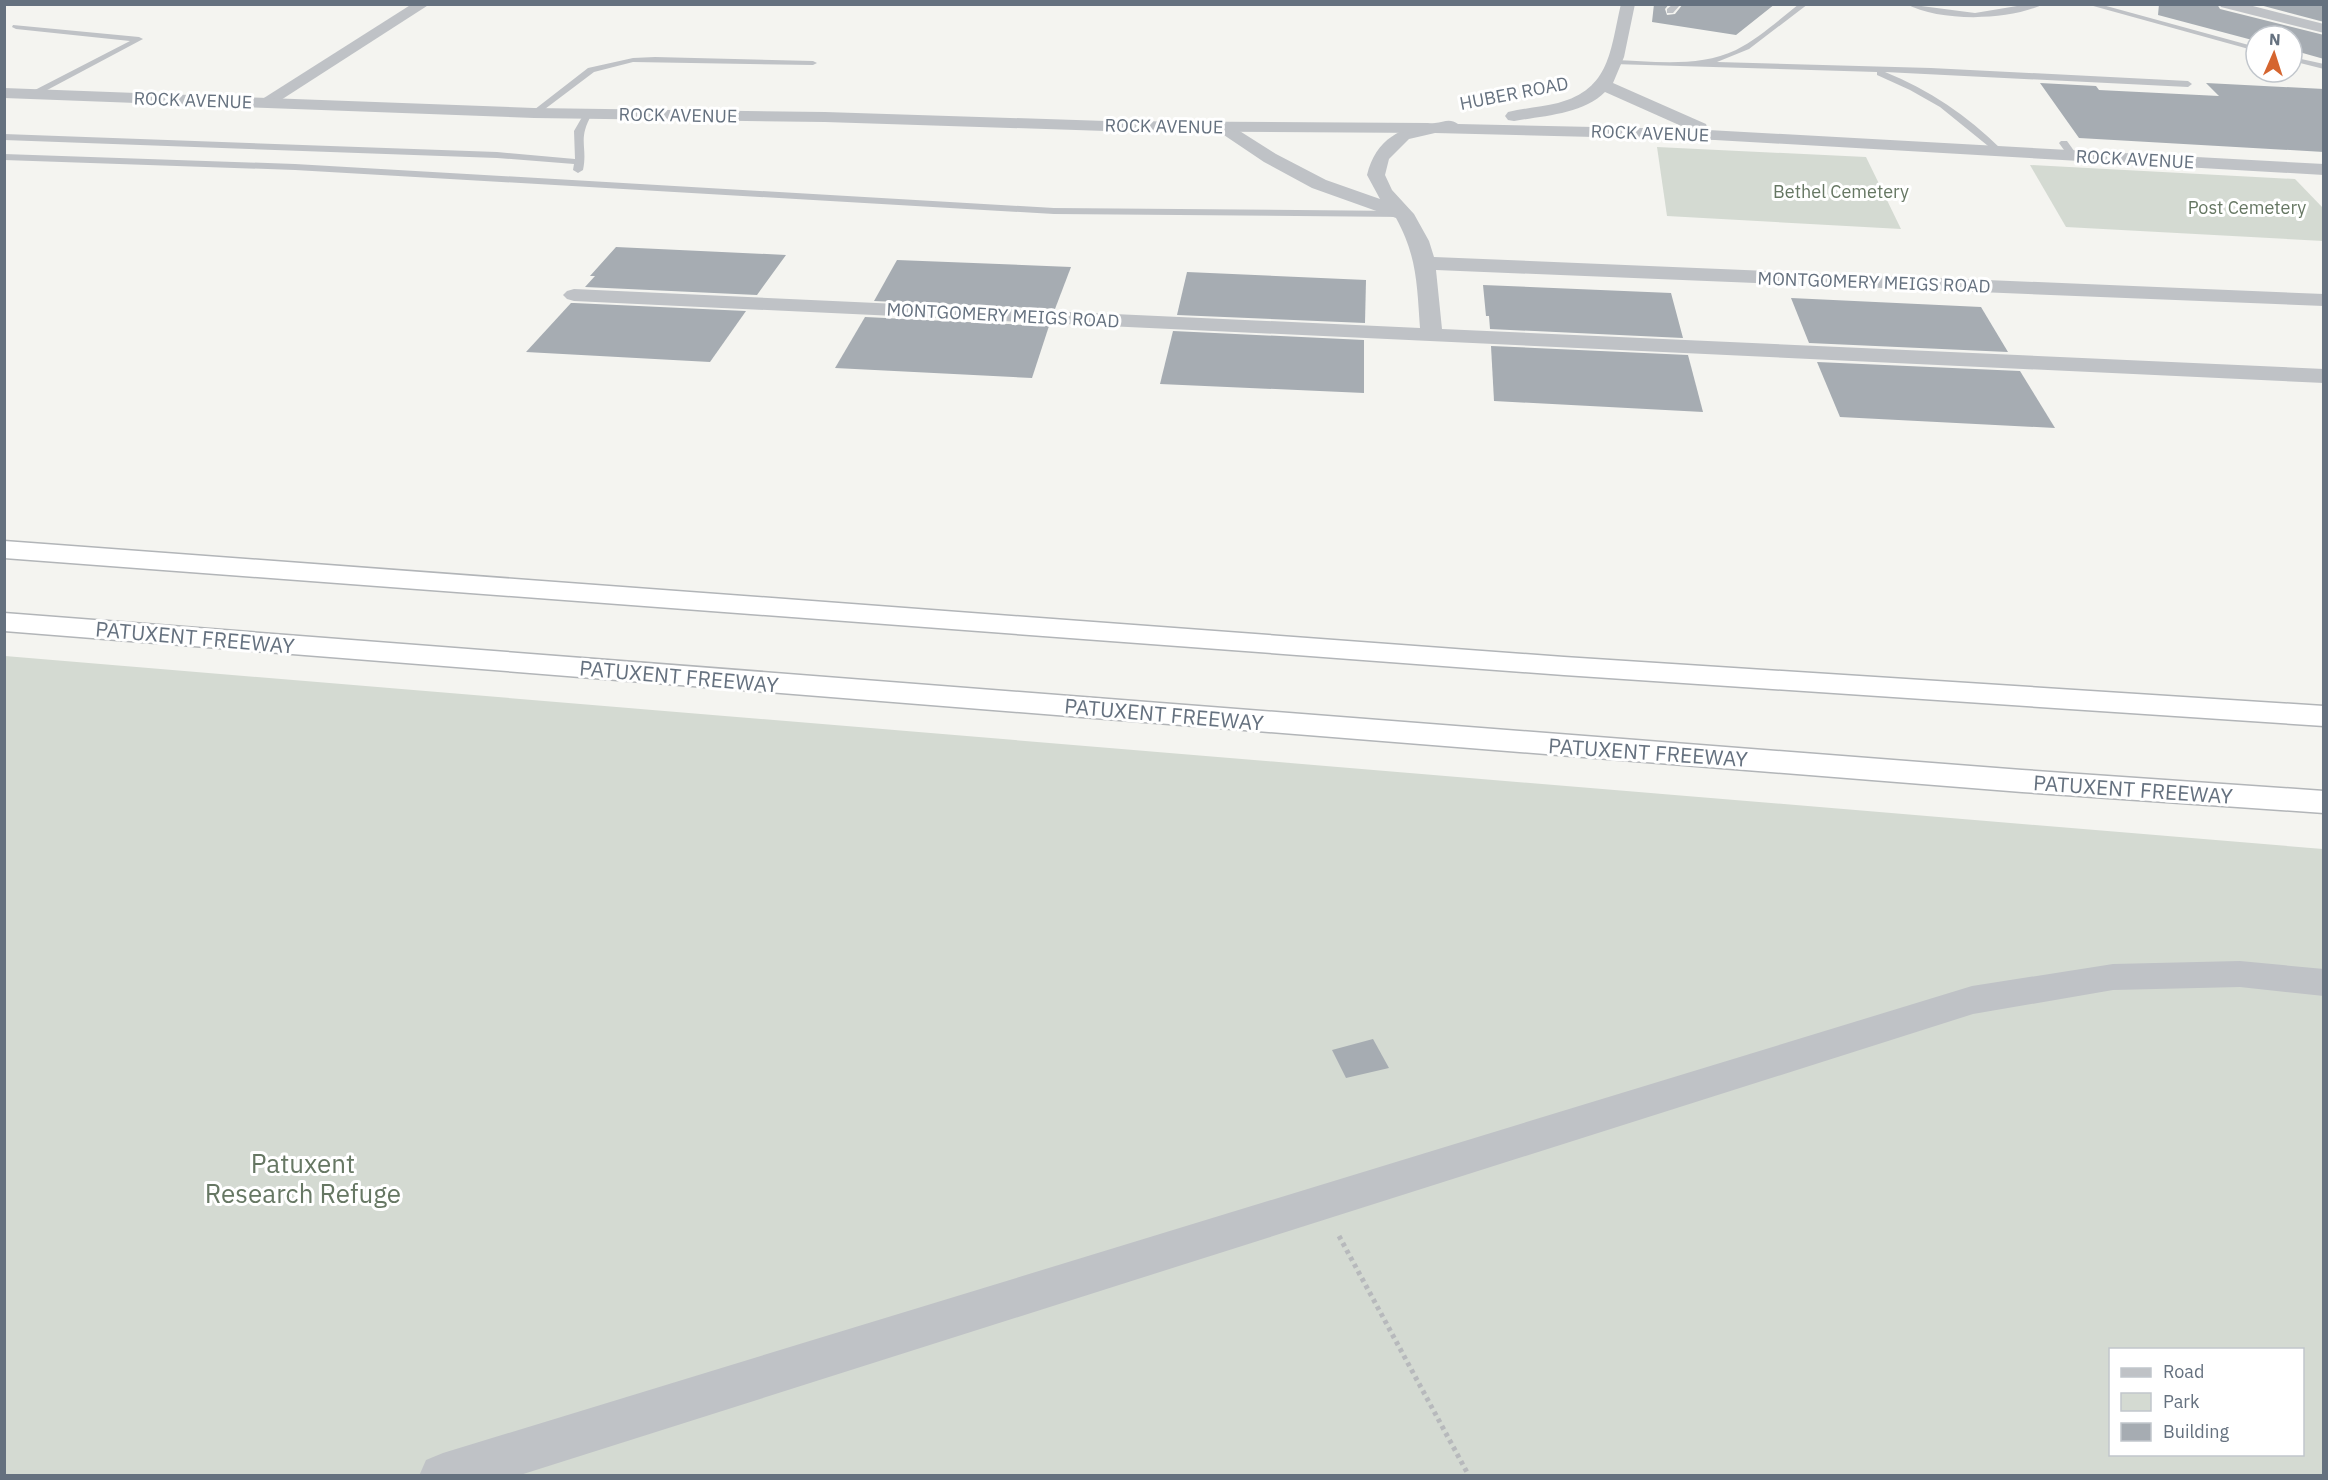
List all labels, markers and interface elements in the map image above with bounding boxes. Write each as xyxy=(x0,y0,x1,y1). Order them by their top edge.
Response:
north arrow xyxy=(2244,24,2304,84)
text: N xyxy=(2268,29,2281,49)
street label: HUBER ROAD xyxy=(1458,71,1570,115)
street label: ROCK AVENUE xyxy=(133,86,253,114)
street label: ROCK AVENUE xyxy=(619,102,737,128)
street label: ROCK AVENUE xyxy=(1105,113,1223,139)
street label: ROCK AVENUE xyxy=(1590,119,1710,147)
street label: ROCK AVENUE xyxy=(2075,144,2195,174)
park label: Bethel Cemetery xyxy=(1773,180,1909,203)
park label: Post Cemetery xyxy=(2188,196,2306,219)
street label: MONTGOMERY MEIGS ROAD xyxy=(1757,266,1991,298)
street label: MONTGOMERY MEIGS ROAD xyxy=(886,297,1120,333)
street label: PATUXENT FREEWAY xyxy=(94,614,296,660)
street label: PATUXENT FREEWAY xyxy=(578,653,780,699)
street label: PATUXENT FREEWAY xyxy=(1063,691,1265,737)
street label: PATUXENT FREEWAY xyxy=(1547,731,1749,773)
street label: PATUXENT FREEWAY xyxy=(2032,768,2234,810)
park label: Patuxent Research Refuge xyxy=(205,1146,401,1210)
legend xyxy=(2109,1348,2304,1456)
text: Road xyxy=(2163,1360,2204,1383)
text: Park xyxy=(2163,1390,2200,1413)
text: Building xyxy=(2163,1420,2230,1443)

